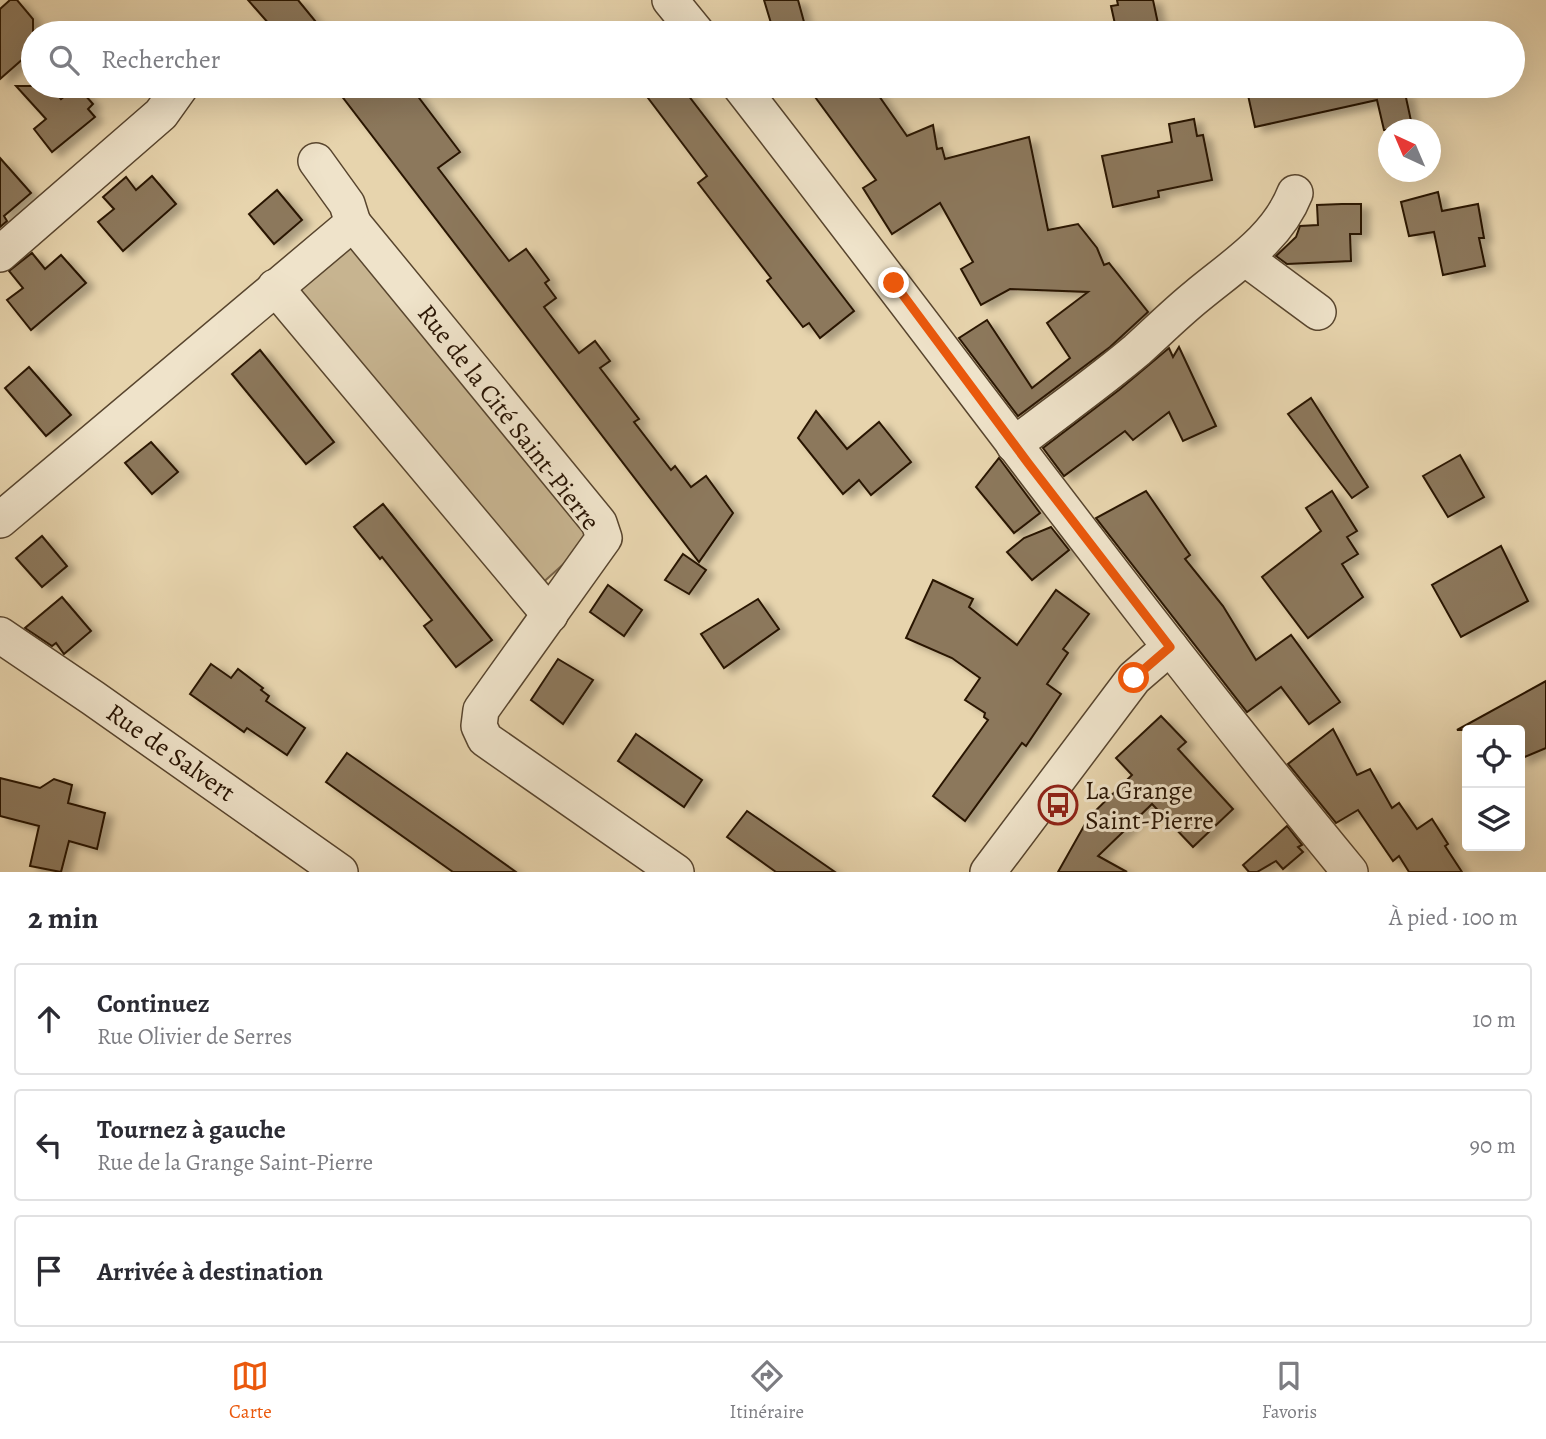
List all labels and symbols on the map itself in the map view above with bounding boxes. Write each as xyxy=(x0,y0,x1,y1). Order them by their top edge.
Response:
north arrow xyxy=(1378,119,1441,182)
route end xyxy=(878,267,909,298)
street label: Rue de la Cité Saint-Pierre xyxy=(409,297,608,538)
route start xyxy=(1118,662,1149,693)
street label: Rue de Salvert xyxy=(99,695,242,810)
place label: La Grange Saint-Pierre xyxy=(1085,773,1214,838)
bus stop icon: La Grange Saint-Pierre xyxy=(1037,784,1079,826)

